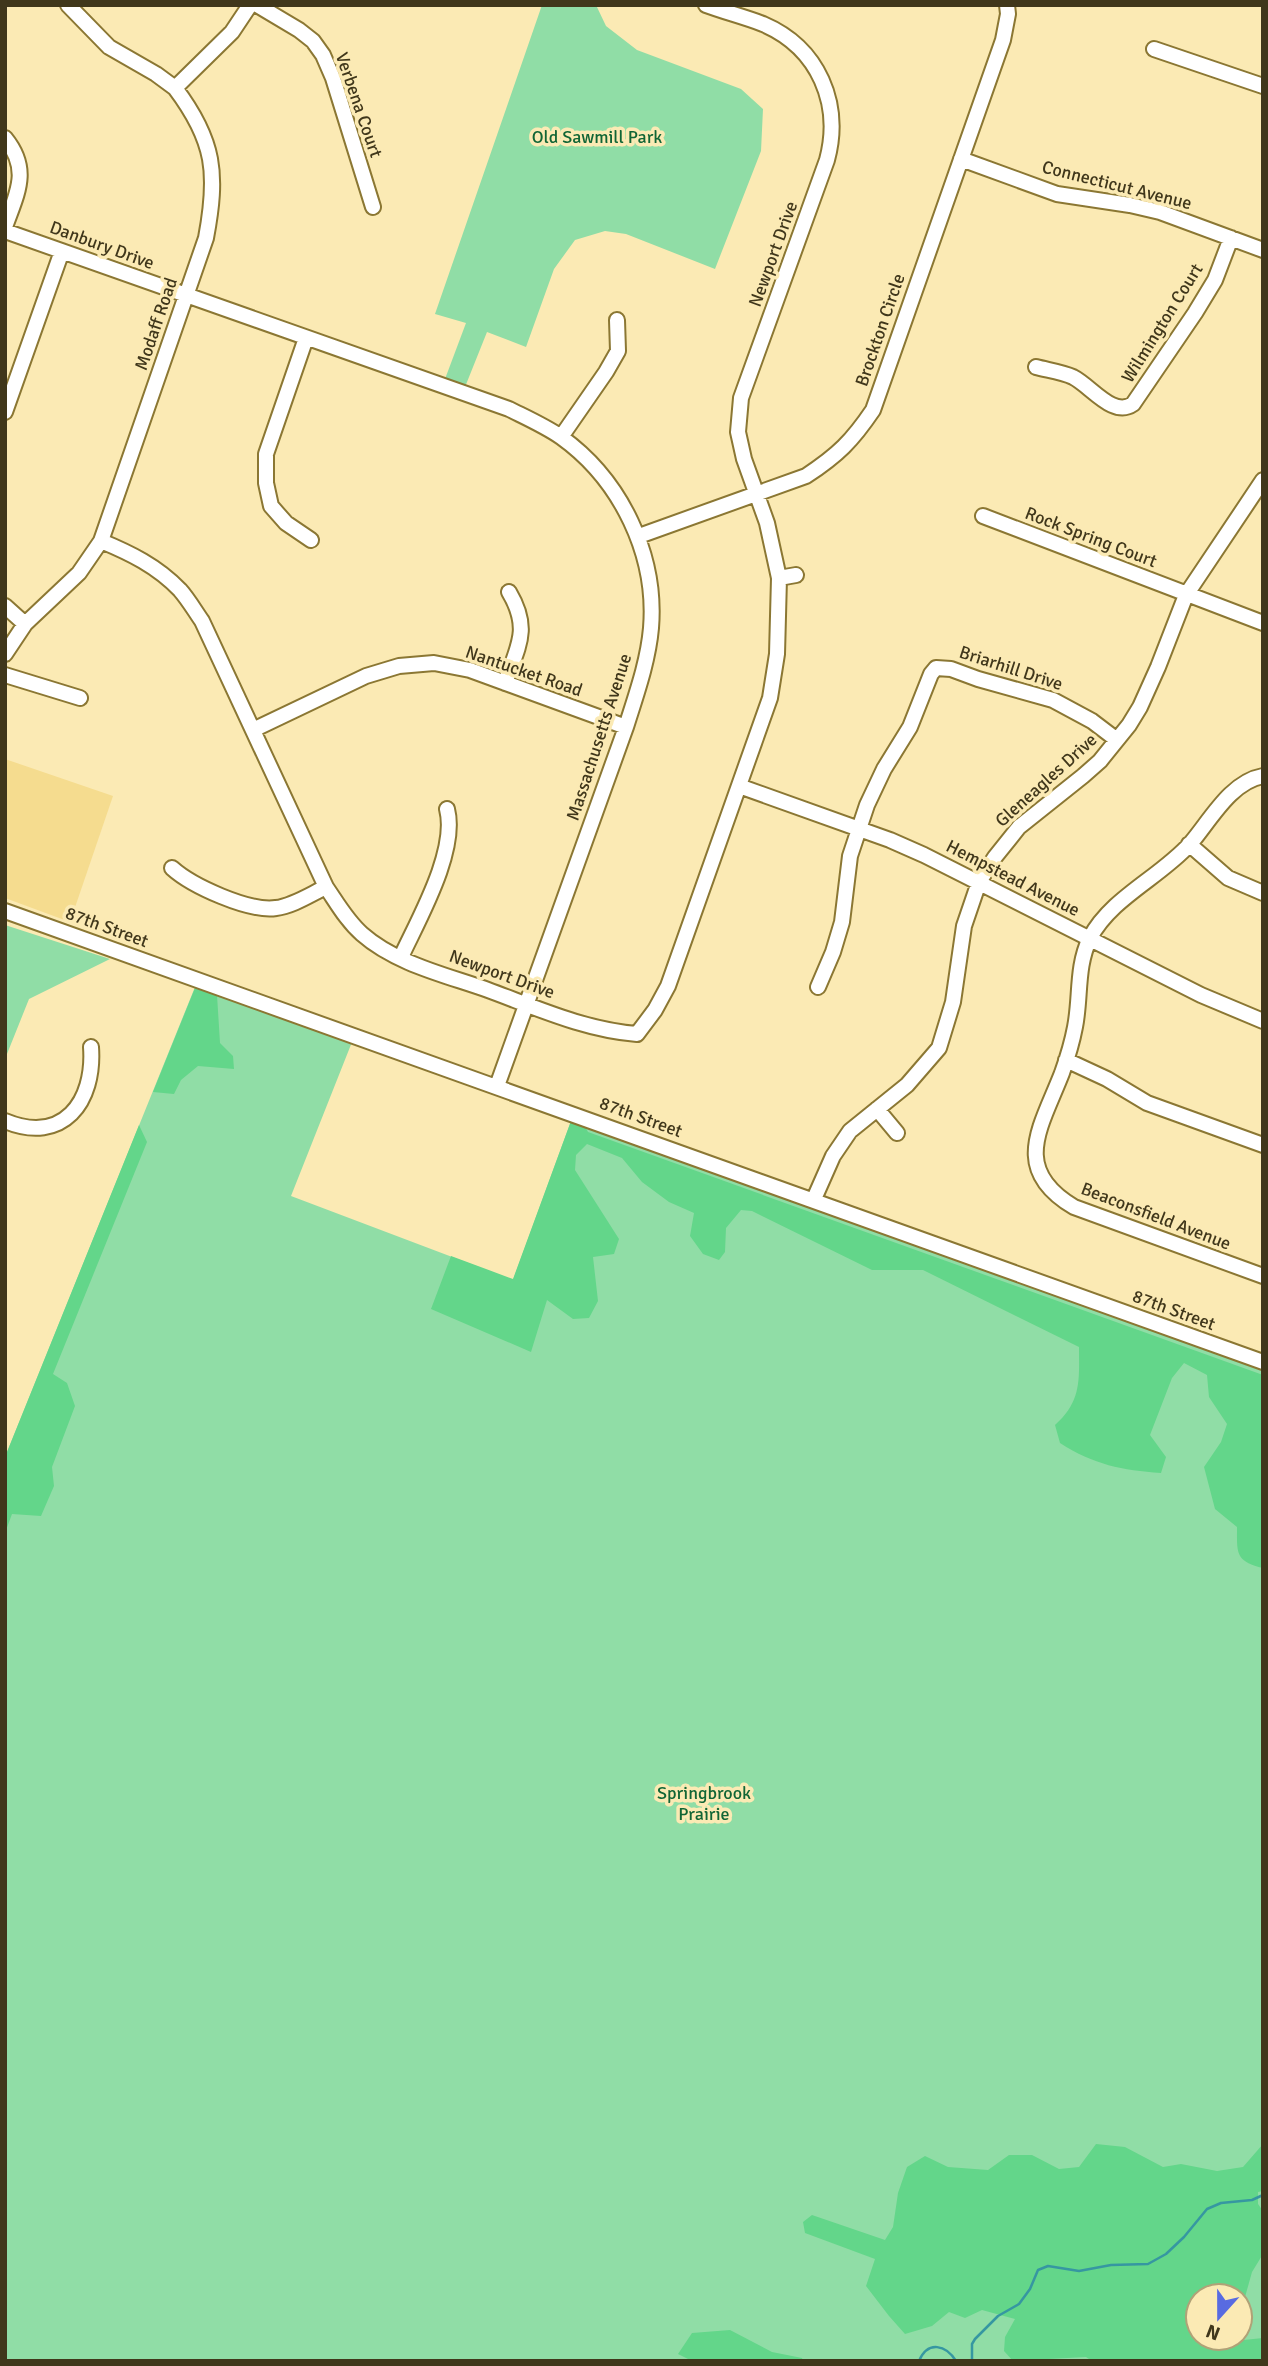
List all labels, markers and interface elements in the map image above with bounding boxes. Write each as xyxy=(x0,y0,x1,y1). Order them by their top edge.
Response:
street label: Verbena Court xyxy=(331,50,387,160)
park label: Old Sawmill Park xyxy=(532,126,662,148)
street label: Connecticut Avenue xyxy=(1040,156,1194,214)
street label: Newport Drive xyxy=(744,198,802,310)
street label: Danbury Drive xyxy=(47,216,157,274)
street label: Wilmington Court xyxy=(1116,259,1208,387)
street label: Brockton Circle xyxy=(850,271,910,389)
street label: Modaff Road xyxy=(130,275,182,373)
street label: Rock Spring Court xyxy=(1022,502,1160,572)
street label: Nantucket Road xyxy=(463,641,585,701)
street label: Briarhill Drive xyxy=(956,641,1066,695)
street label: Massachusetts Avenue xyxy=(562,651,636,823)
street label: Gleneagles Drive xyxy=(991,729,1101,831)
street label: Hempstead Avenue xyxy=(943,835,1083,921)
street label: 87th Street xyxy=(63,902,151,952)
street label: Newport Drive xyxy=(446,945,558,1003)
street label: 87th Street xyxy=(597,1092,685,1142)
street label: Beaconsfield Avenue xyxy=(1078,1177,1234,1255)
street label: 87th Street xyxy=(1130,1285,1218,1335)
park label: Springbrook Prairie xyxy=(657,1782,751,1825)
north arrow xyxy=(1184,2282,1254,2352)
text: N xyxy=(1203,2318,1224,2346)

